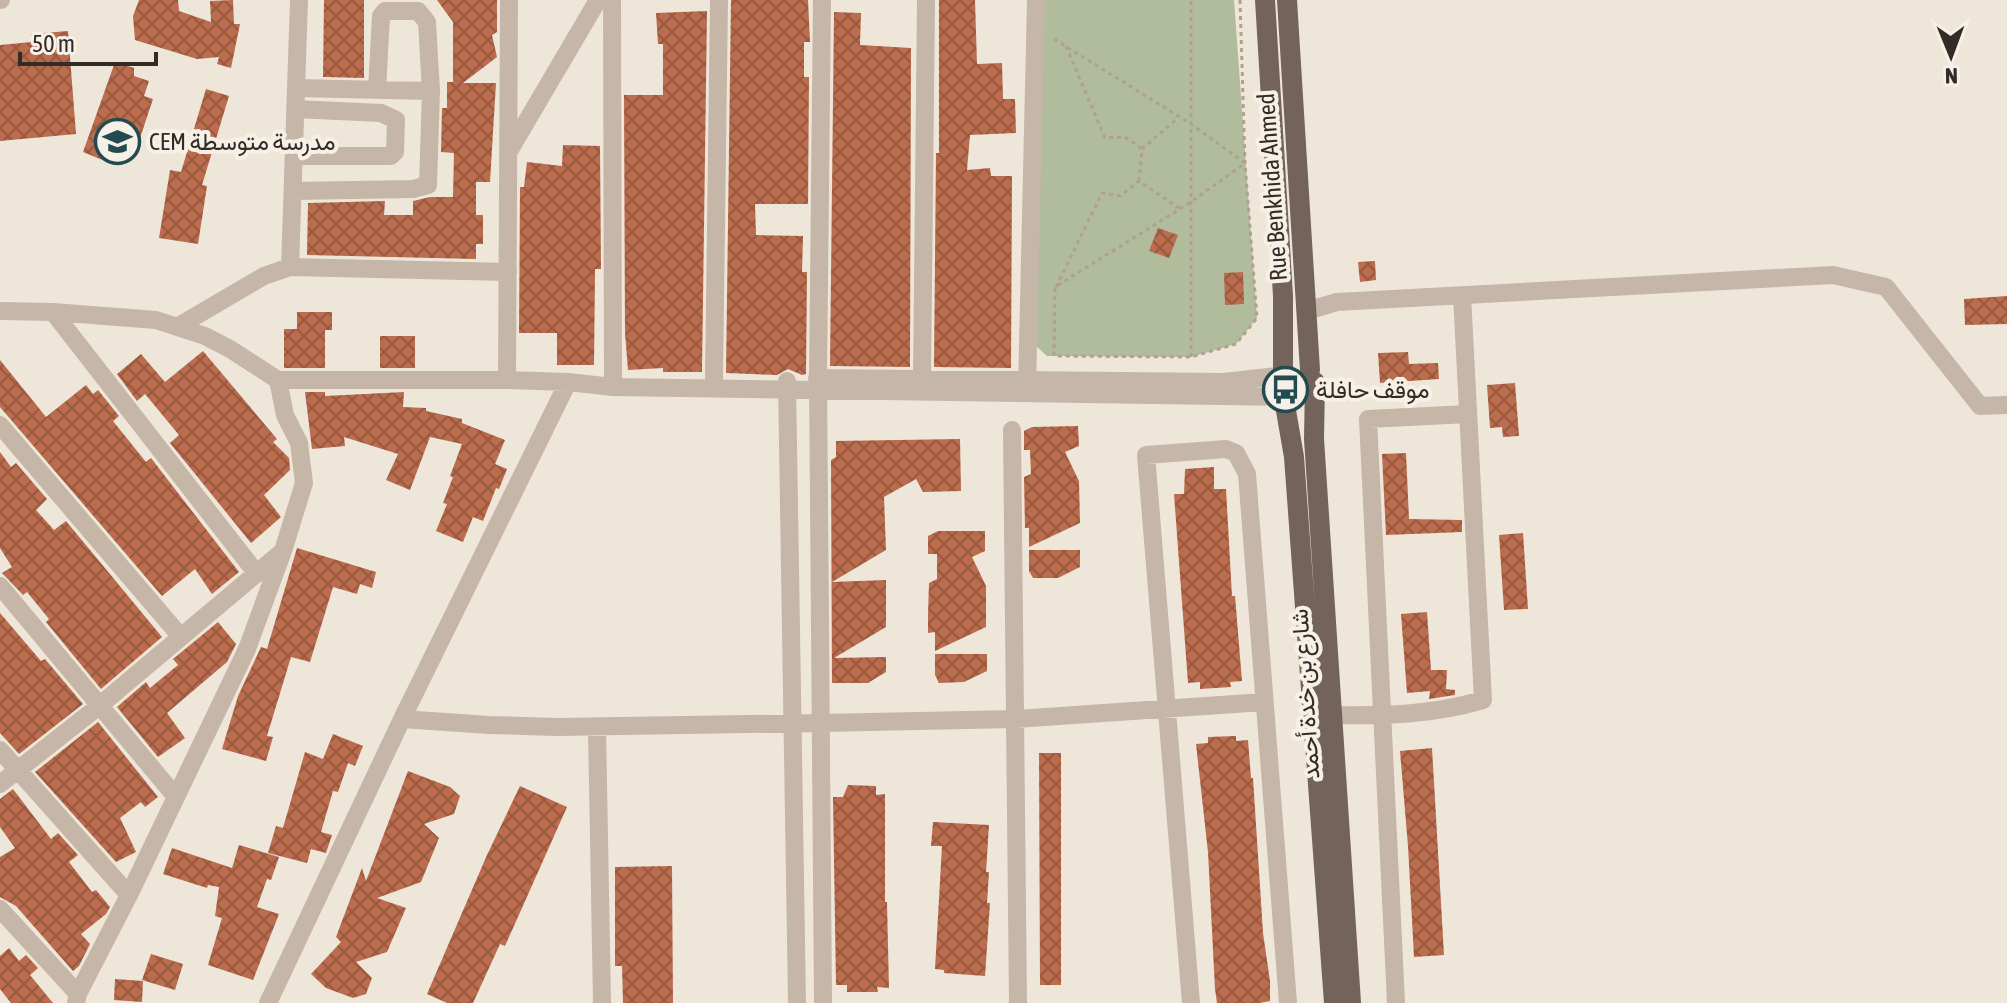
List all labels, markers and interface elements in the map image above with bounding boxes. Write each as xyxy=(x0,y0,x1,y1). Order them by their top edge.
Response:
scale bar xyxy=(20,16,156,66)
north arrow xyxy=(1911,16,1991,96)
text: 50 m xyxy=(32,30,75,57)
text: N xyxy=(1945,63,1958,89)
street label: Rue Benkhida Ahmed xyxy=(1252,92,1292,282)
school or university icon: CEM مدرسة متوسطة xyxy=(94,117,142,165)
place label: CEM مدرسة متوسطة xyxy=(149,128,336,157)
bus stop icon: موقف حافلة xyxy=(1261,365,1309,413)
place label: موقف حافلة xyxy=(1316,376,1429,405)
street label: شارع بن خدة أحمد xyxy=(1286,608,1327,780)

